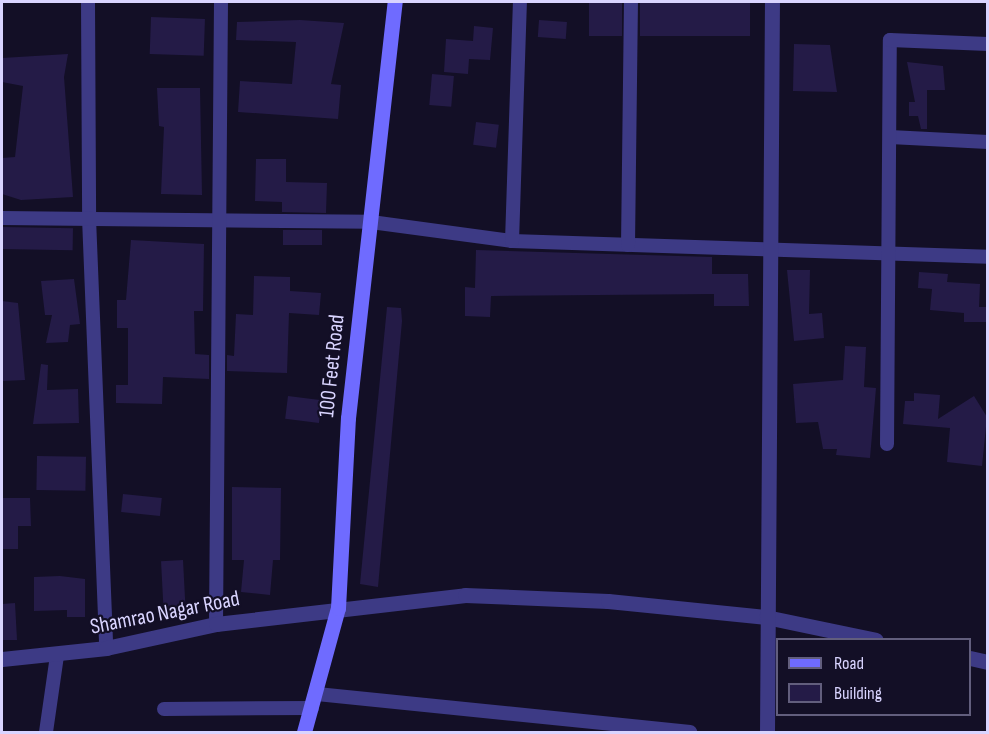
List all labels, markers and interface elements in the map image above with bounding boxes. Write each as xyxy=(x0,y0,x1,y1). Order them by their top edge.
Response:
street label: 100 Feet Road xyxy=(313,313,351,419)
street label: Shamrao Nagar Road xyxy=(88,586,242,640)
legend xyxy=(776,638,971,716)
text: Road xyxy=(834,653,864,674)
text: Building xyxy=(834,683,882,704)

